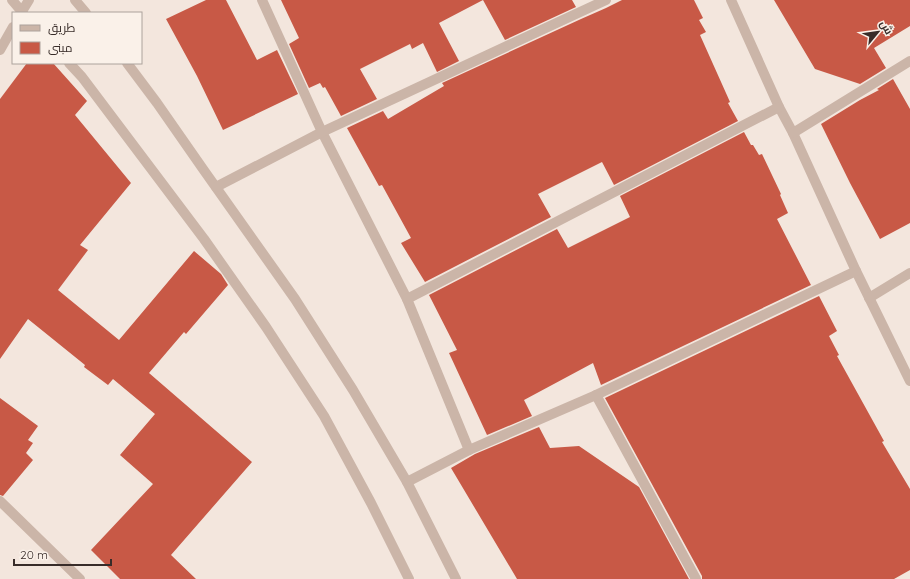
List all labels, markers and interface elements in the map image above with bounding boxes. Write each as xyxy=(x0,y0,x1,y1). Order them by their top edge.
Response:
legend xyxy=(12,12,142,64)
north arrow xyxy=(858,12,898,52)
text: ش xyxy=(877,18,896,37)
text: طريق xyxy=(48,20,76,35)
text: مبنى xyxy=(48,40,73,55)
scale bar xyxy=(14,541,111,567)
text: 20 m xyxy=(20,547,48,562)

